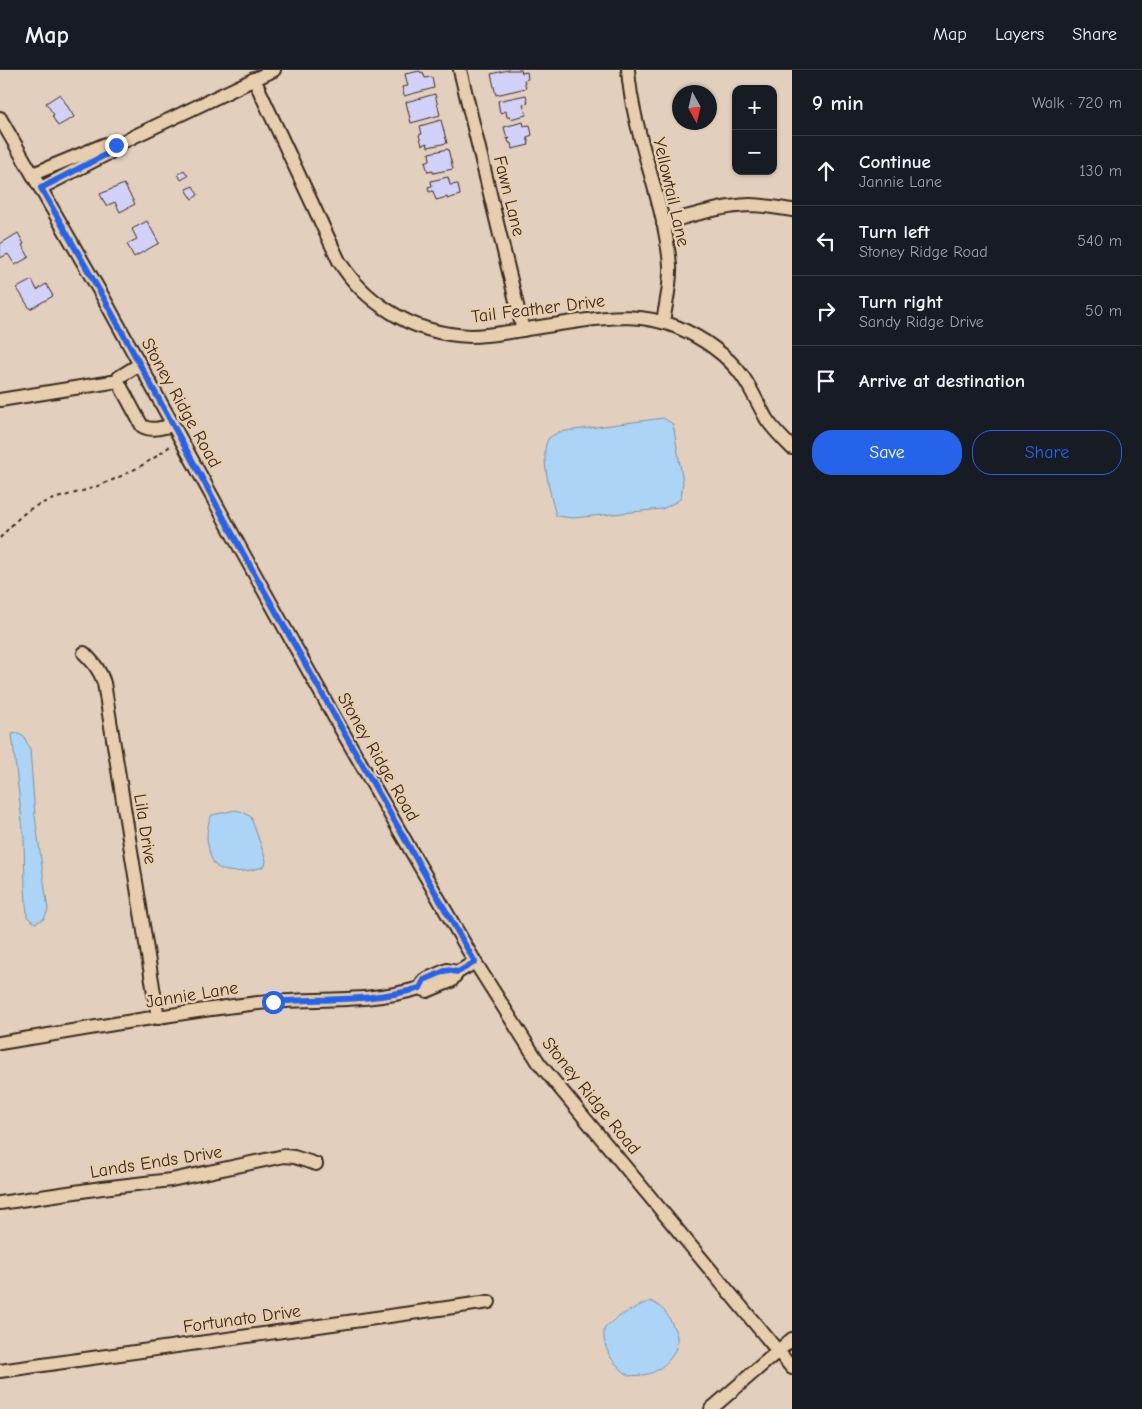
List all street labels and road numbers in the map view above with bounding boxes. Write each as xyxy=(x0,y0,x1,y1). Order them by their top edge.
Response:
street label: Yellowtail Lane xyxy=(648,135,694,249)
street label: Fawn Lane xyxy=(489,154,529,238)
street label: Tail Feather Drive xyxy=(470,290,606,328)
street label: Stoney Ridge Road xyxy=(137,335,225,471)
street label: Stoney Ridge Road xyxy=(333,689,423,825)
street label: Lila Drive xyxy=(129,792,161,866)
street label: Jannie Lane xyxy=(144,977,240,1013)
street label: Stoney Ridge Road xyxy=(537,1033,645,1159)
street label: Lands Ends Drive xyxy=(88,1141,224,1183)
street label: Fortunato Drive xyxy=(182,1300,302,1338)

